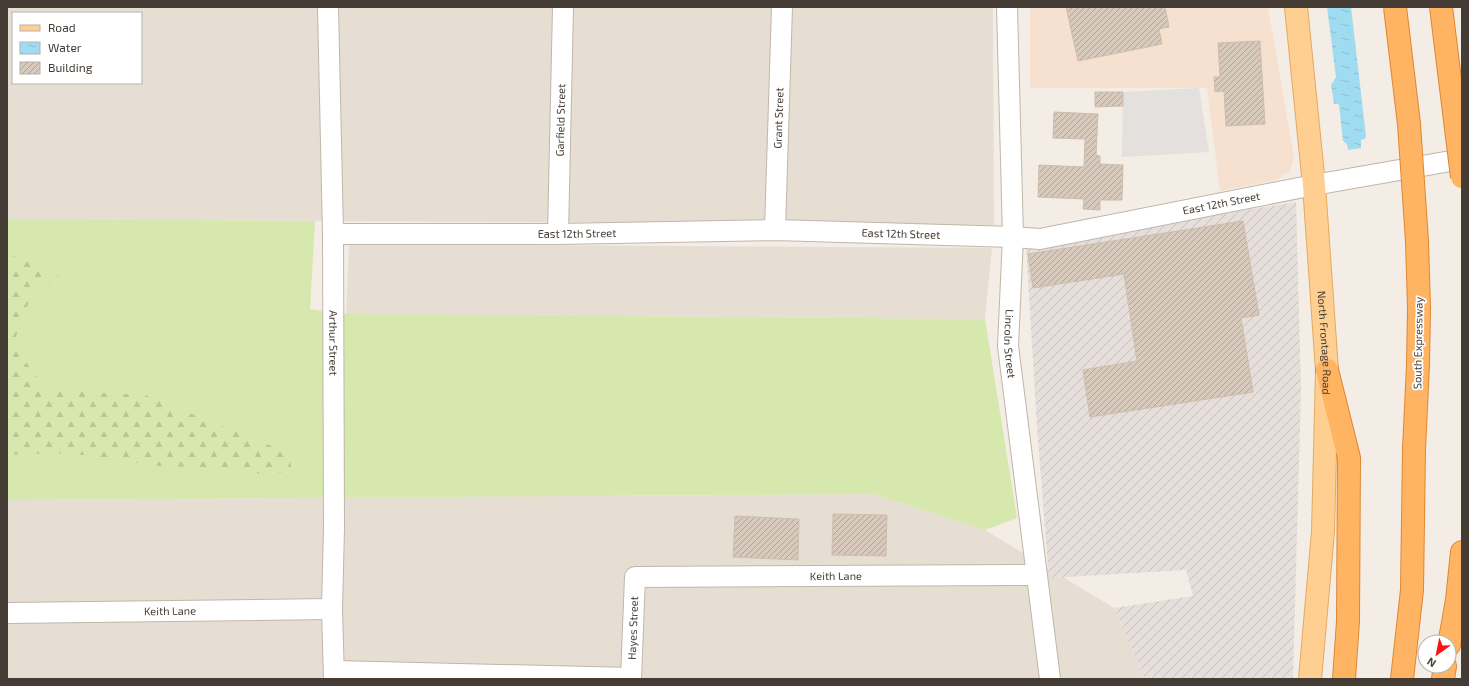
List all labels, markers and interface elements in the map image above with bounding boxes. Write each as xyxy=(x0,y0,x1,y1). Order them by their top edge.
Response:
legend xyxy=(12,12,142,84)
text: Road xyxy=(48,20,76,34)
text: Water xyxy=(48,40,82,54)
text: Building xyxy=(48,60,93,74)
street label: Garfield Street xyxy=(553,84,567,156)
street label: Grant Street xyxy=(771,87,785,149)
street label: East 12th Street xyxy=(1181,189,1261,217)
street label: East 12th Street xyxy=(538,226,616,240)
street label: East 12th Street xyxy=(861,226,940,241)
street label: North Frontage Road xyxy=(1315,290,1334,395)
street label: South Expressway xyxy=(1410,297,1425,389)
street label: Lincoln Street xyxy=(1002,309,1019,379)
street label: Arthur Street xyxy=(327,310,340,376)
street label: Keith Lane xyxy=(810,569,862,582)
street label: Hayes Street xyxy=(625,596,640,660)
street label: Keith Lane xyxy=(144,604,196,617)
north arrow xyxy=(1417,634,1457,674)
text: N xyxy=(1424,655,1438,670)

